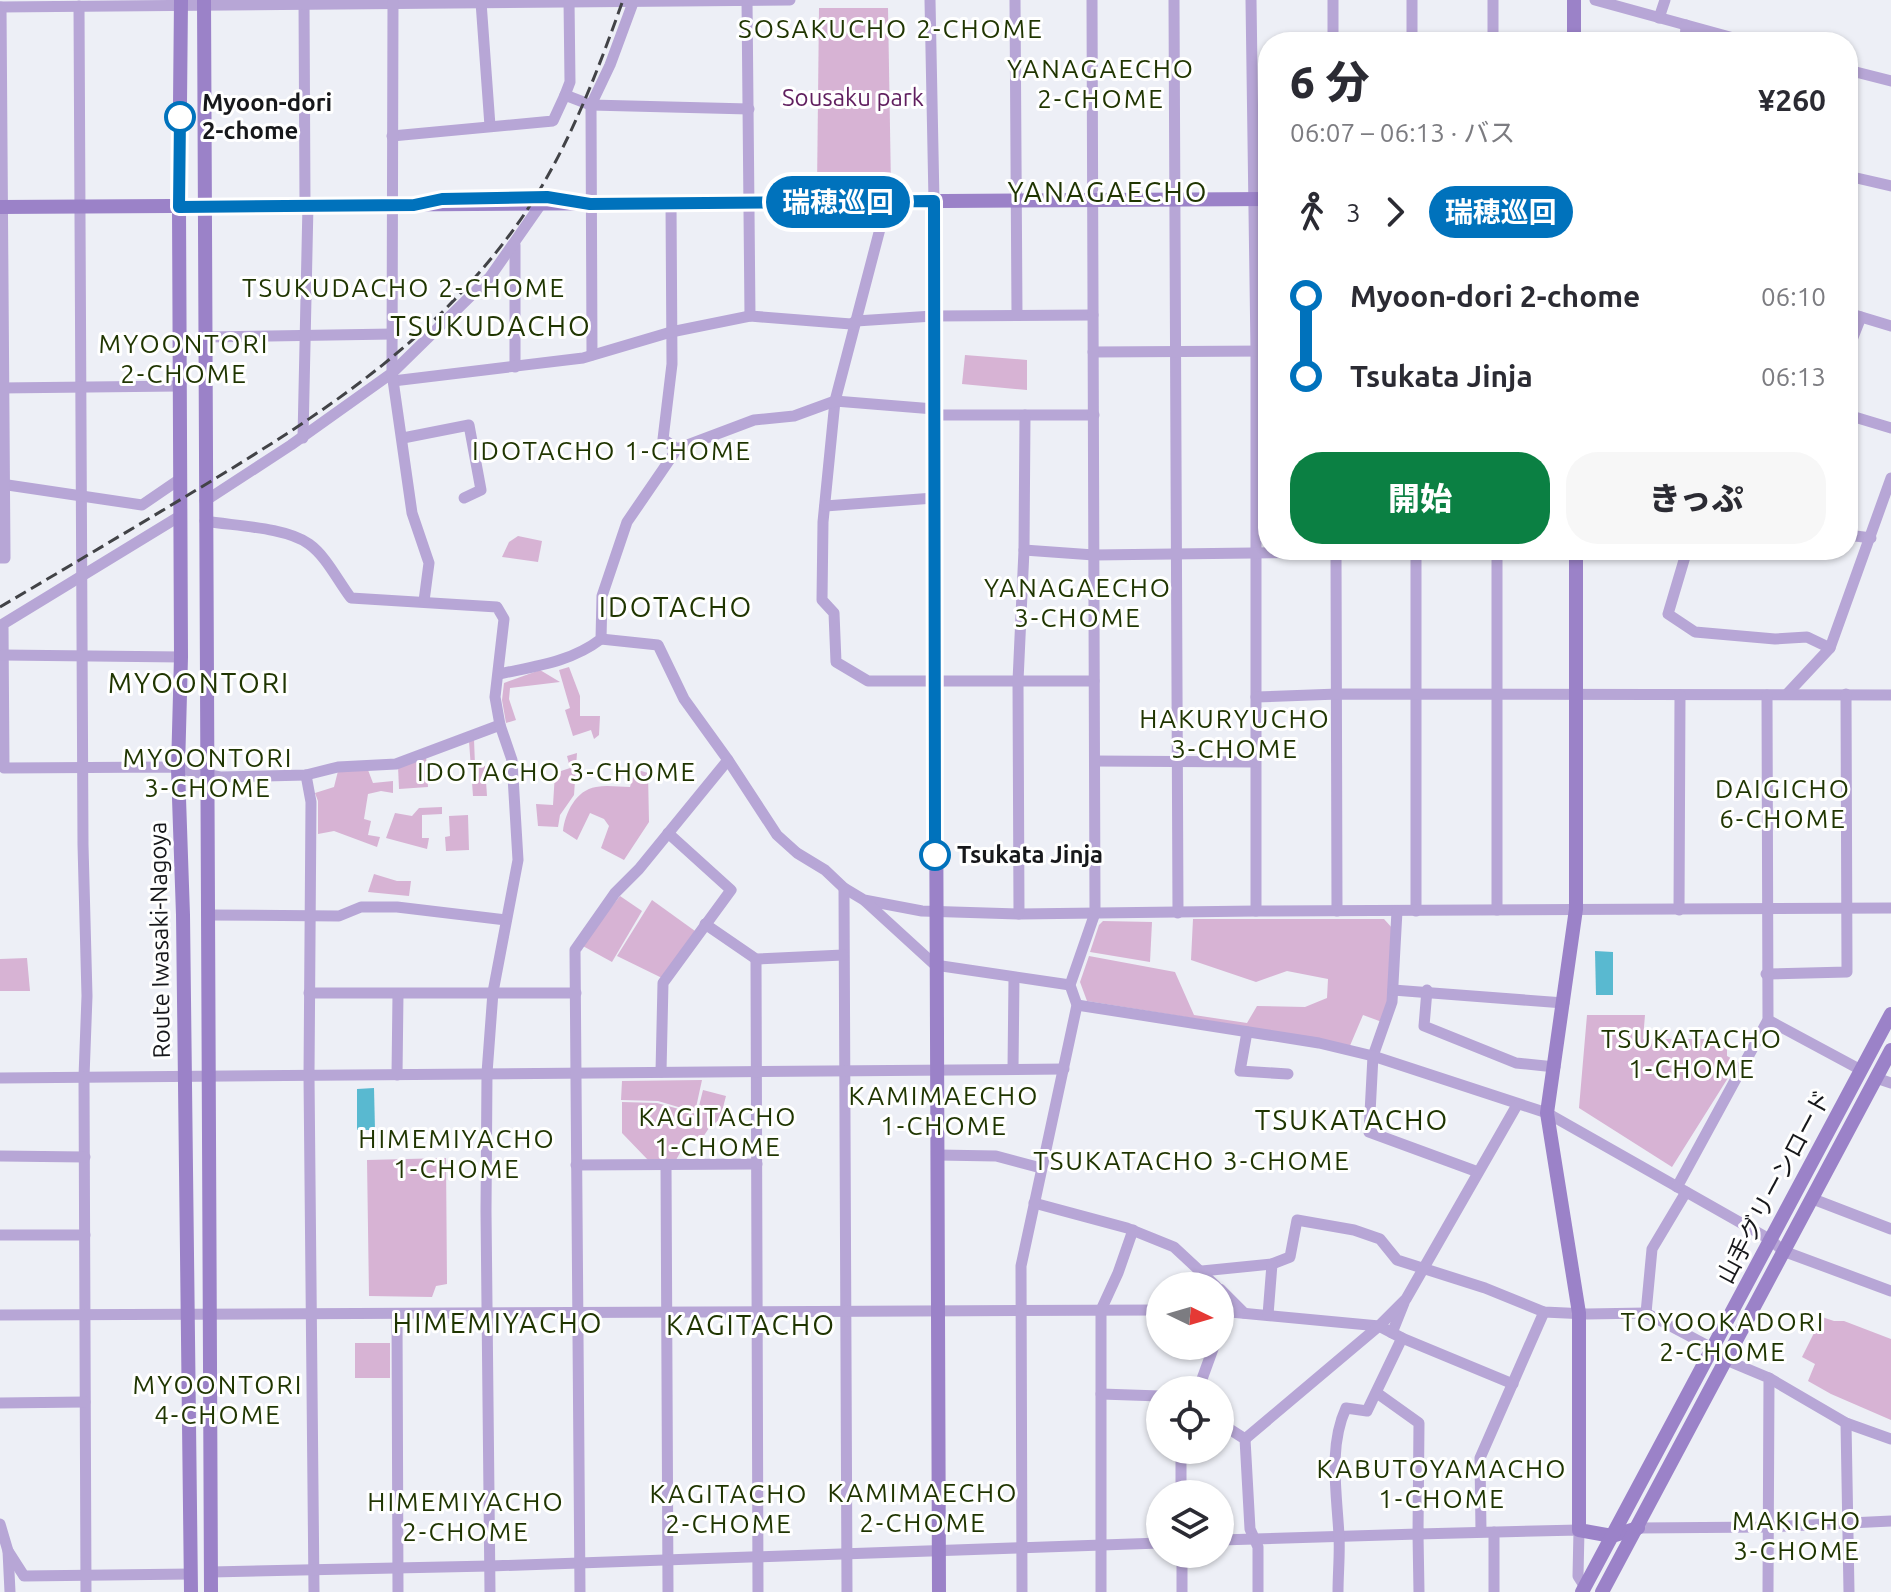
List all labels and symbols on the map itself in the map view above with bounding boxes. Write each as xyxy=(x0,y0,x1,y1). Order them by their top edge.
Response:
district label: SOSAKUCHO 2-CHOME xyxy=(738,14,1044,43)
district label: YANAGAECHO 2-CHOME xyxy=(1007,54,1195,113)
park label: Sousaku park xyxy=(782,84,924,111)
place label: Myoon-dori 2-chome xyxy=(202,89,332,144)
marker: Myoon-dori 2-chome xyxy=(165,102,195,132)
line badge: 瑞穂巡回 xyxy=(782,176,894,228)
district label: YANAGAECHO xyxy=(1008,176,1208,207)
district label: TSUKUDACHO 2-CHOME xyxy=(242,273,566,302)
district label: TSUKUDACHO xyxy=(390,310,592,341)
district label: MYOONTORI 2-CHOME xyxy=(99,329,269,388)
district label: IDOTACHO 1-CHOME xyxy=(472,436,752,465)
district label: YANAGAECHO 3-CHOME xyxy=(984,573,1172,632)
district label: IDOTACHO xyxy=(599,591,753,622)
district label: MYOONTORI xyxy=(108,667,290,698)
district label: HAKURYUCHO 3-CHOME xyxy=(1139,704,1331,763)
district label: MYOONTORI 3-CHOME xyxy=(123,743,293,802)
district label: IDOTACHO 3-CHOME xyxy=(417,757,697,786)
district label: DAIGICHO 6-CHOME xyxy=(1715,774,1851,833)
street label: Route Iwasaki-Nagoya xyxy=(144,821,175,1059)
marker: Tsukata Jinja xyxy=(920,840,950,870)
place label: Tsukata Jinja xyxy=(957,841,1103,868)
district label: TSUKATACHO 1-CHOME xyxy=(1601,1024,1783,1083)
district label: KAMIMAECHO 1-CHOME xyxy=(849,1081,1039,1140)
street label: 山手グリーンロード xyxy=(1711,1086,1836,1288)
district label: KAGITACHO 1-CHOME xyxy=(638,1102,798,1161)
district label: TSUKATACHO xyxy=(1255,1104,1449,1135)
district label: HIMEMIYACHO 1-CHOME xyxy=(358,1124,556,1183)
district label: TSUKATACHO 3-CHOME xyxy=(1033,1146,1351,1175)
north arrow xyxy=(1146,1272,1234,1360)
district label: HIMEMIYACHO xyxy=(393,1307,603,1338)
district label: TOYOOKADORI 2-CHOME xyxy=(1621,1307,1825,1366)
district label: KAGITACHO xyxy=(666,1309,836,1340)
district label: MYOONTORI 4-CHOME xyxy=(133,1370,303,1429)
district label: KABUTOYAMACHO 1-CHOME xyxy=(1317,1454,1567,1513)
district label: KAMIMAECHO 2-CHOME xyxy=(828,1478,1018,1537)
district label: KAGITACHO 2-CHOME xyxy=(649,1479,809,1538)
district label: HIMEMIYACHO 2-CHOME xyxy=(367,1487,565,1546)
district label: MAKICHO 3-CHOME xyxy=(1732,1506,1862,1565)

